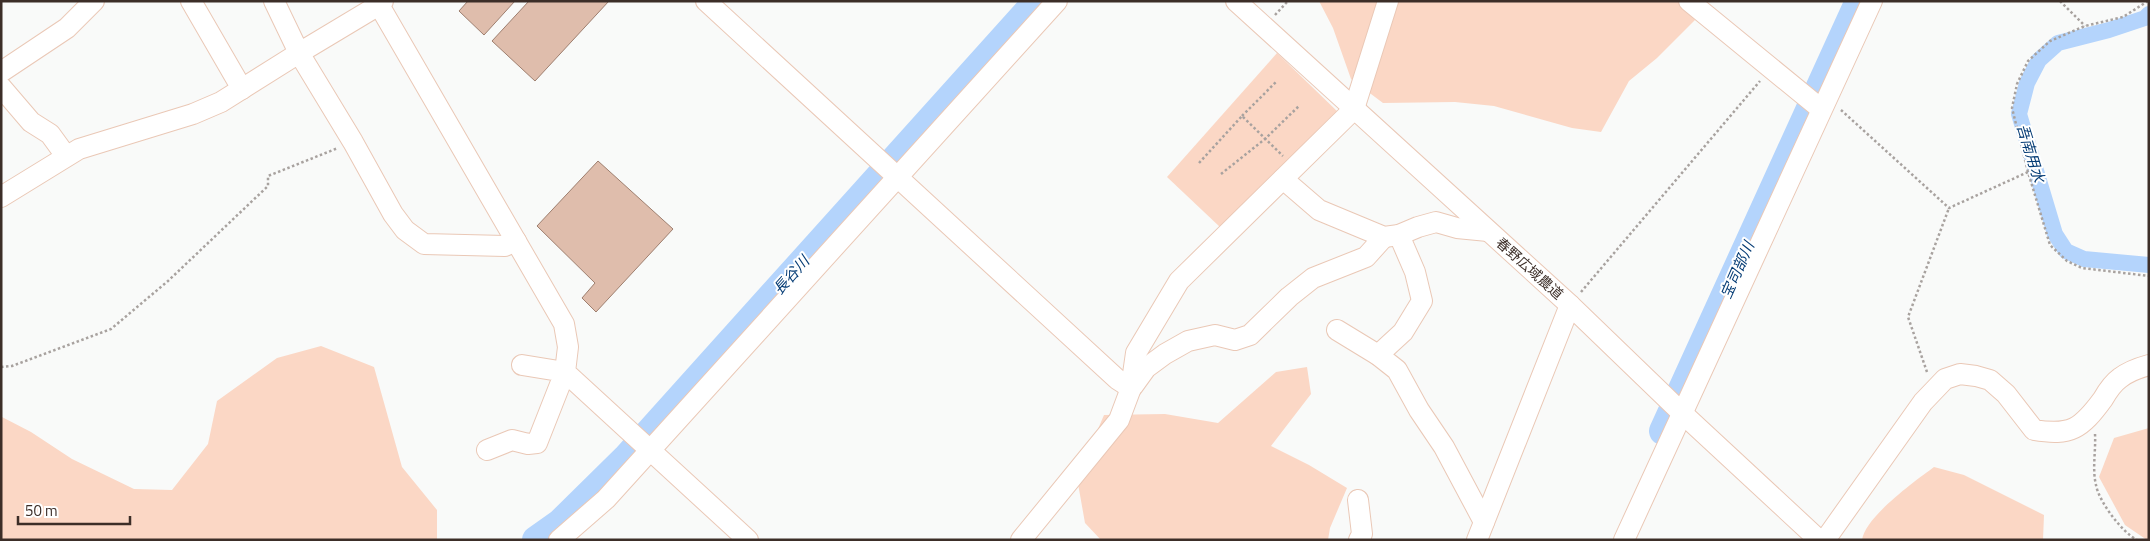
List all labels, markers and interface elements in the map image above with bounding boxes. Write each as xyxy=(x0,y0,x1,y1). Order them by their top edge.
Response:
water label: 吾南用水 xyxy=(2011,121,2051,187)
street label: 春野広域農道 xyxy=(1492,232,1568,304)
water label: 宝司部川 xyxy=(1714,236,1761,302)
water label: 長谷川 xyxy=(767,249,816,299)
scale bar xyxy=(18,494,130,526)
text: 50 m xyxy=(25,499,58,522)

